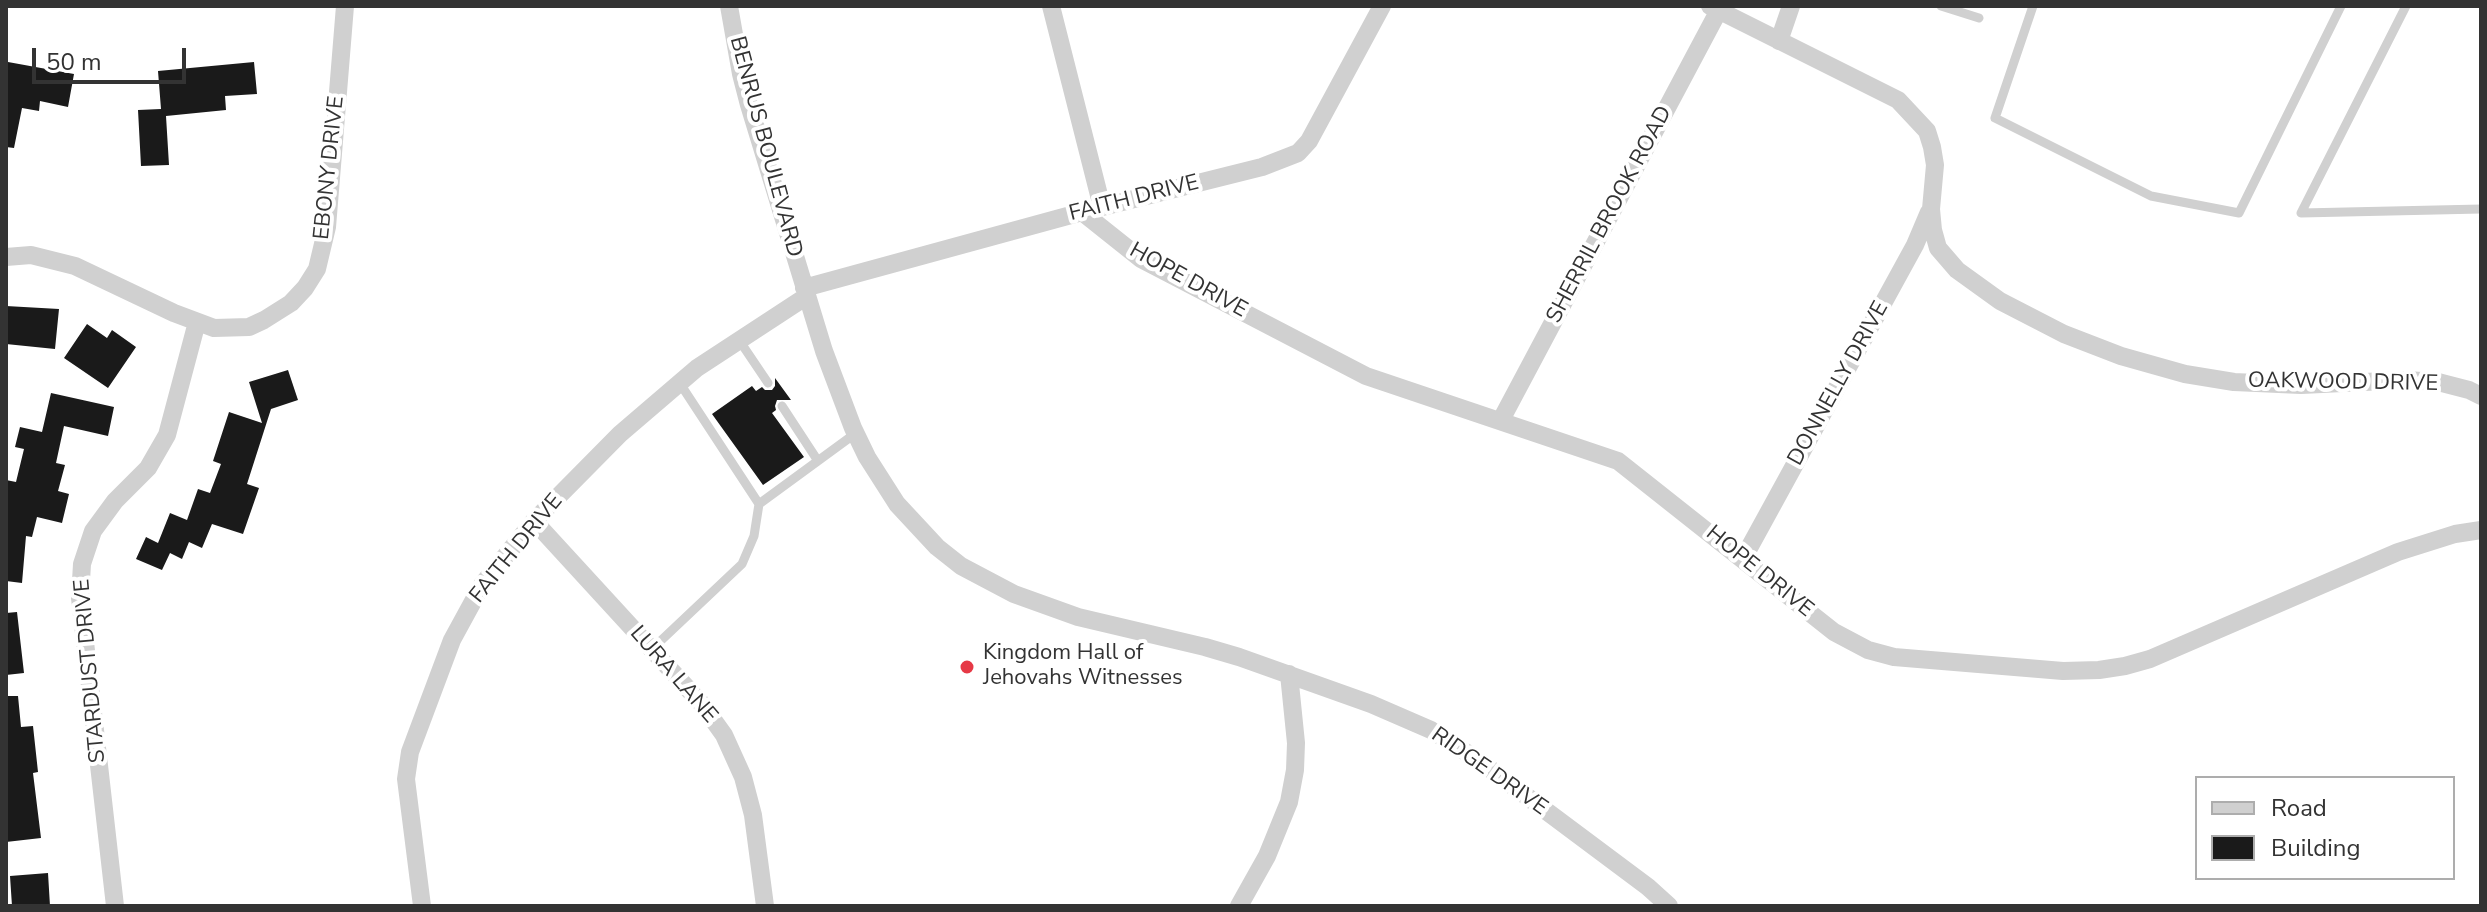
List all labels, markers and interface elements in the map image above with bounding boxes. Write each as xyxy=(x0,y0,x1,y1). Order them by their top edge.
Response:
scale bar xyxy=(36,32,190,82)
street label: BENRUS BOULEVARD xyxy=(723,34,807,260)
text: 50 m xyxy=(46,46,102,78)
street label: EBONY DRIVE xyxy=(309,95,351,241)
street label: SHERRIL BROOK ROAD xyxy=(1542,102,1678,328)
street label: FAITH DRIVE xyxy=(1066,170,1202,228)
street label: HOPE DRIVE xyxy=(1124,238,1252,324)
street label: DONNELLY DRIVE xyxy=(1783,297,1895,471)
street label: OAKWOOD DRIVE xyxy=(2248,368,2438,398)
street label: FAITH DRIVE xyxy=(465,489,569,609)
street label: HOPE DRIVE xyxy=(1700,521,1818,623)
street label: STARDUST DRIVE xyxy=(70,578,112,764)
street label: LURA LANE xyxy=(624,621,722,729)
place label: Kingdom Hall of Jehovahs Witnesses xyxy=(983,641,1183,692)
marker: Kingdom Hall of Jehovahs Witnesses xyxy=(958,658,976,676)
street label: RIDGE DRIVE xyxy=(1426,722,1552,822)
legend xyxy=(2195,776,2455,880)
text: Road xyxy=(2271,792,2327,824)
text: Building xyxy=(2271,832,2361,864)

